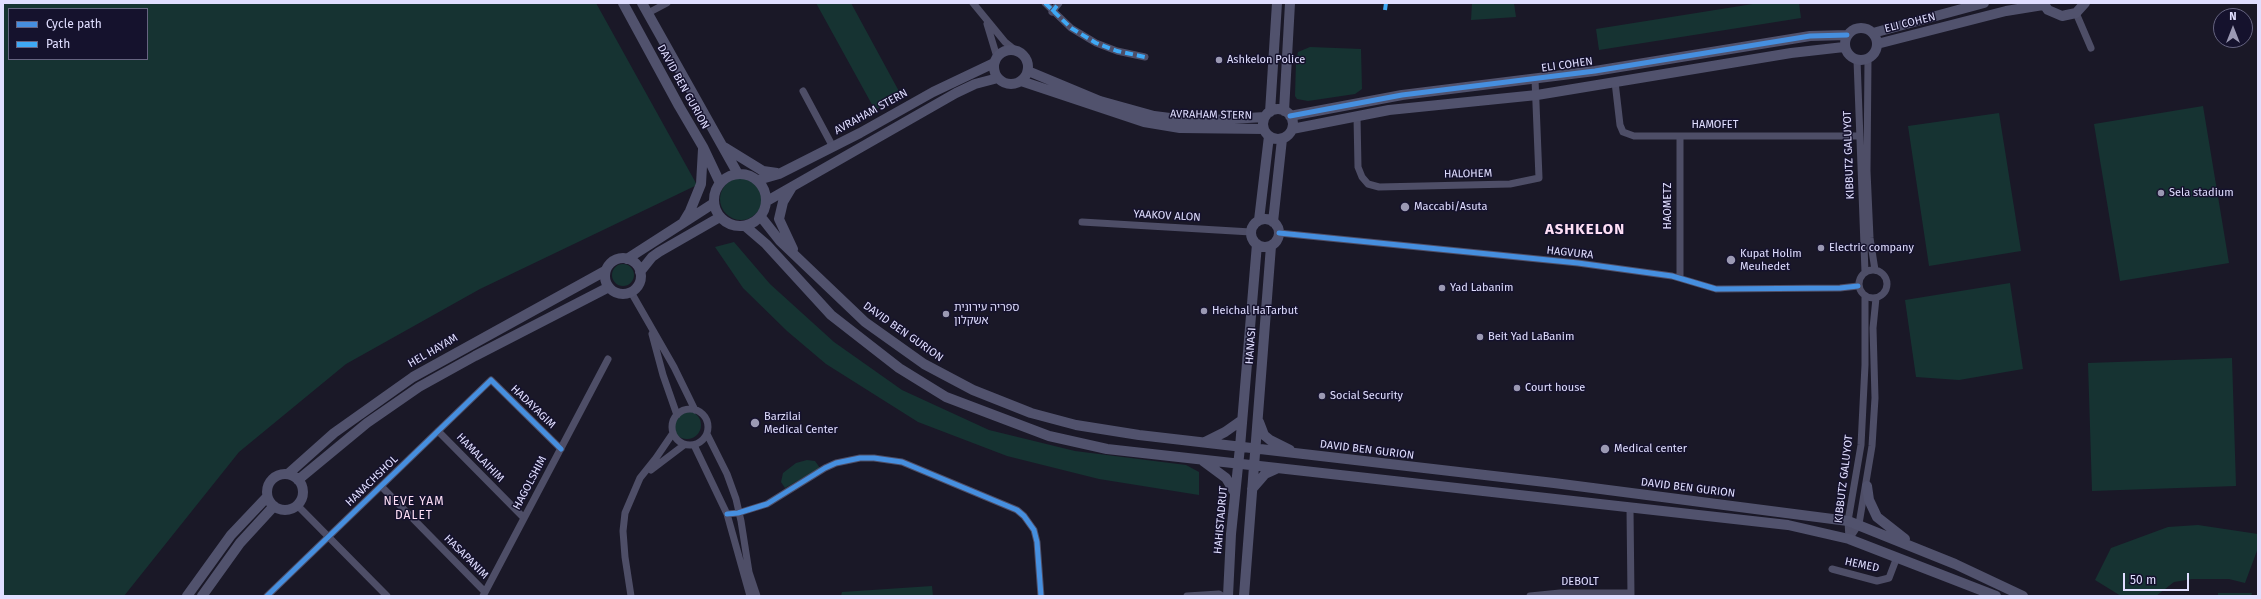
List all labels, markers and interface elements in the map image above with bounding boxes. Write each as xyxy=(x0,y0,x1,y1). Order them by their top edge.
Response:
legend xyxy=(8,8,148,60)
north arrow xyxy=(2213,8,2253,48)
street label: ELI COHEN xyxy=(1883,10,1937,36)
text: N xyxy=(2229,10,2237,23)
text: Cycle path xyxy=(46,17,102,31)
text: Path xyxy=(46,37,70,51)
street label: DAVID BEN GURION xyxy=(654,42,712,132)
place label: Ashkelon Police xyxy=(1227,53,1305,67)
marker: Ashkelon Police xyxy=(1214,55,1224,65)
street label: ELI COHEN xyxy=(1540,55,1594,75)
street label: AVRAHAM STERN xyxy=(832,86,910,138)
street label: AVRAHAM STERN xyxy=(1170,108,1252,122)
street label: KIBBUTZ GALUYOT xyxy=(1841,110,1857,200)
street label: HAMOFET xyxy=(1692,118,1738,132)
street label: HALOHEM xyxy=(1444,167,1492,181)
street label: HAOMETZ xyxy=(1661,183,1675,229)
place label: Sela stadium xyxy=(2169,186,2234,200)
marker: Sela stadium xyxy=(2156,188,2166,198)
place label: Maccabi/Asuta xyxy=(1414,200,1487,214)
marker: Maccabi/Asuta xyxy=(1399,201,1411,213)
street label: YAAKOV ALON xyxy=(1133,208,1201,224)
district label: ASHKELON xyxy=(1545,221,1625,239)
place label: Electric company xyxy=(1829,241,1914,255)
marker: Electric company xyxy=(1816,243,1826,253)
street label: HAGVURA xyxy=(1546,244,1594,262)
place label: Kupat Holim Meuhedet xyxy=(1740,247,1802,273)
marker: Kupat Holim Meuhedet xyxy=(1725,254,1737,266)
place label: Yad Labanim xyxy=(1450,281,1513,295)
marker: Yad Labanim xyxy=(1437,283,1447,293)
street label: DAVID BEN GURION xyxy=(860,299,946,365)
place label: ספריה עירונית אשקלון xyxy=(954,301,1019,327)
place label: Heichal HaTarbut xyxy=(1212,304,1298,318)
marker: Heichal HaTarbut xyxy=(1199,306,1209,316)
marker: ספריה עירונית אשקלון xyxy=(941,309,951,319)
street label: HANASI xyxy=(1243,327,1259,365)
place label: Beit Yad LaBanim xyxy=(1488,330,1574,344)
street label: HEL HAYAM xyxy=(406,331,460,371)
marker: Beit Yad LaBanim xyxy=(1475,332,1485,342)
place label: Court house xyxy=(1525,381,1585,395)
street label: HADAYAGIM xyxy=(508,382,558,432)
marker: Court house xyxy=(1512,383,1522,393)
place label: Social Security xyxy=(1330,389,1403,403)
marker: Social Security xyxy=(1317,391,1327,401)
place label: Barzilai Medical Center xyxy=(764,410,838,436)
marker: Barzilai Medical Center xyxy=(749,417,761,429)
street label: HAMALAIHIM xyxy=(453,431,507,485)
street label: KIBBUTZ GALUYOT xyxy=(1832,434,1856,524)
street label: DAVID BEN GURION xyxy=(1319,438,1415,462)
place label: Medical center xyxy=(1614,442,1687,456)
marker: Medical center xyxy=(1599,443,1611,455)
street label: HANACHSHOL xyxy=(343,453,401,509)
street label: HAGOLSHIM xyxy=(510,454,550,512)
street label: DAVID BEN GURION xyxy=(1640,476,1736,500)
street label: HAHISTADRUT xyxy=(1211,485,1231,555)
district label: NEVE YAM DALET xyxy=(383,495,445,523)
street label: HASAPANIM xyxy=(441,532,491,582)
street label: HEMED xyxy=(1844,555,1880,575)
scale bar xyxy=(2125,565,2191,591)
text: 50 m xyxy=(2130,573,2156,587)
street label: DEBOLT xyxy=(1561,575,1599,589)

